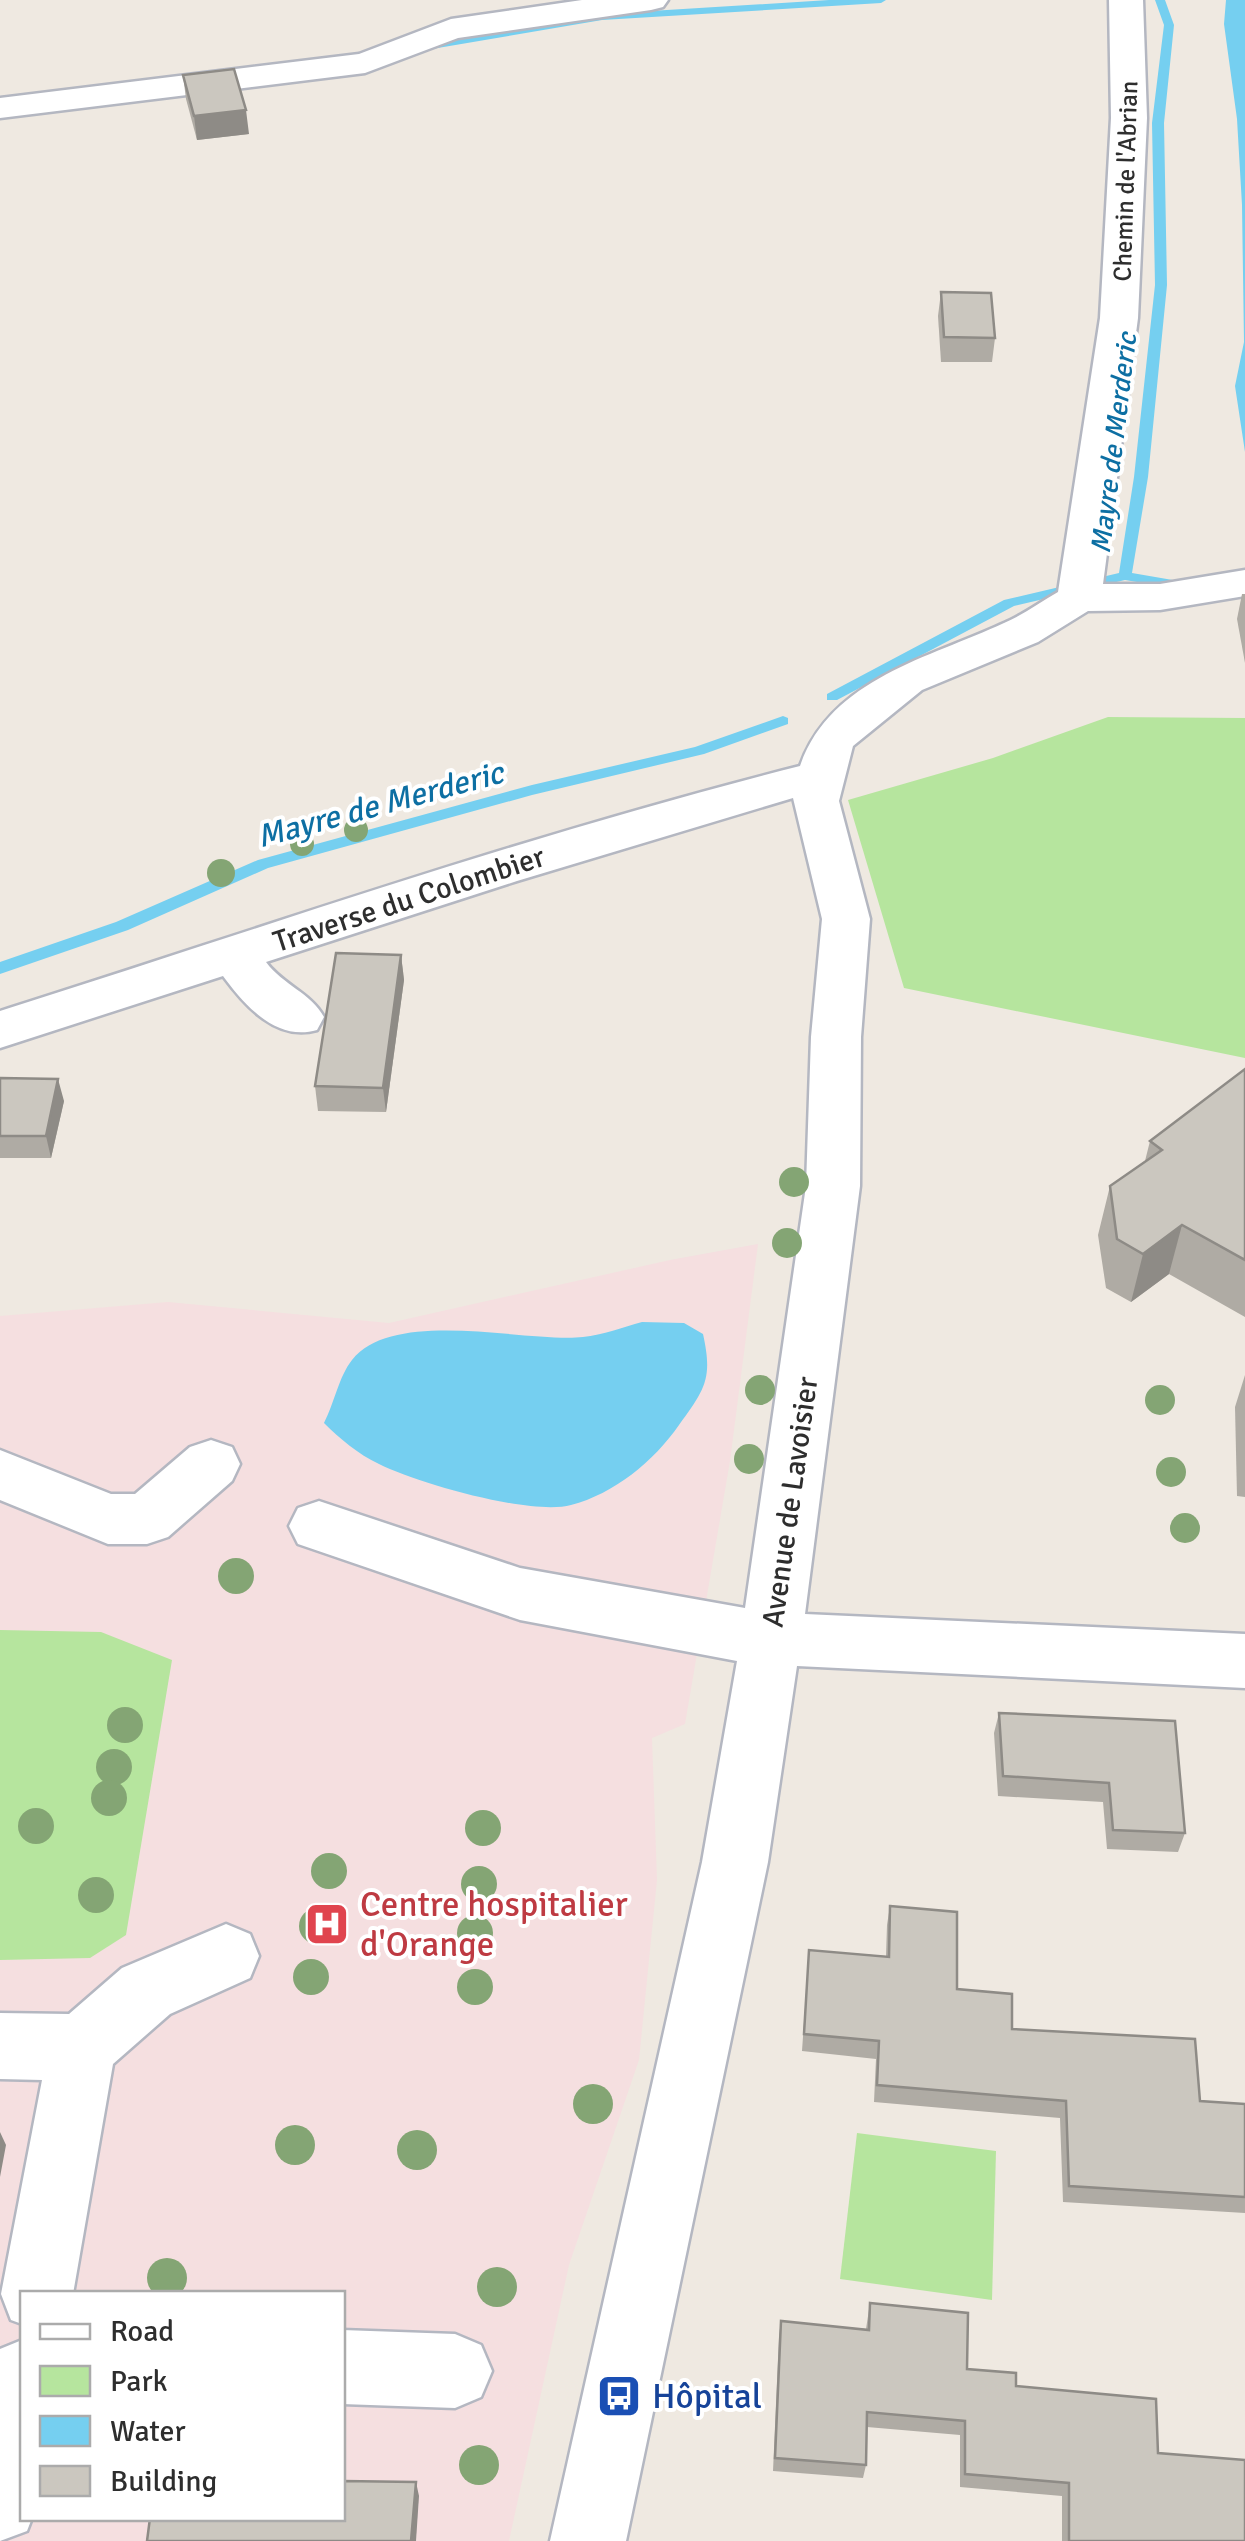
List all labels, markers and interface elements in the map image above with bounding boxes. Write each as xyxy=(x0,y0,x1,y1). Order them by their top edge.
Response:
street label: Chemin de l'Abrian xyxy=(1106,80,1145,282)
water label: Mayre de Merderic xyxy=(1084,329,1145,555)
water label: Mayre de Merderic xyxy=(253,752,509,856)
street label: Traverse du Colombier xyxy=(269,838,550,961)
street label: Avenue de Lavoisier xyxy=(755,1375,826,1630)
place label: Centre hospitalier d'Orange xyxy=(360,1883,628,1966)
hospital icon: Centre hospitalier d'Orange xyxy=(304,1901,350,1947)
legend xyxy=(20,2291,345,2521)
text: Road xyxy=(110,2313,174,2350)
text: Park xyxy=(110,2363,168,2400)
bus stop icon: Hôpital xyxy=(596,2373,642,2419)
place label: Hôpital xyxy=(652,2375,762,2418)
text: Water xyxy=(110,2413,186,2450)
text: Building xyxy=(110,2463,217,2500)

